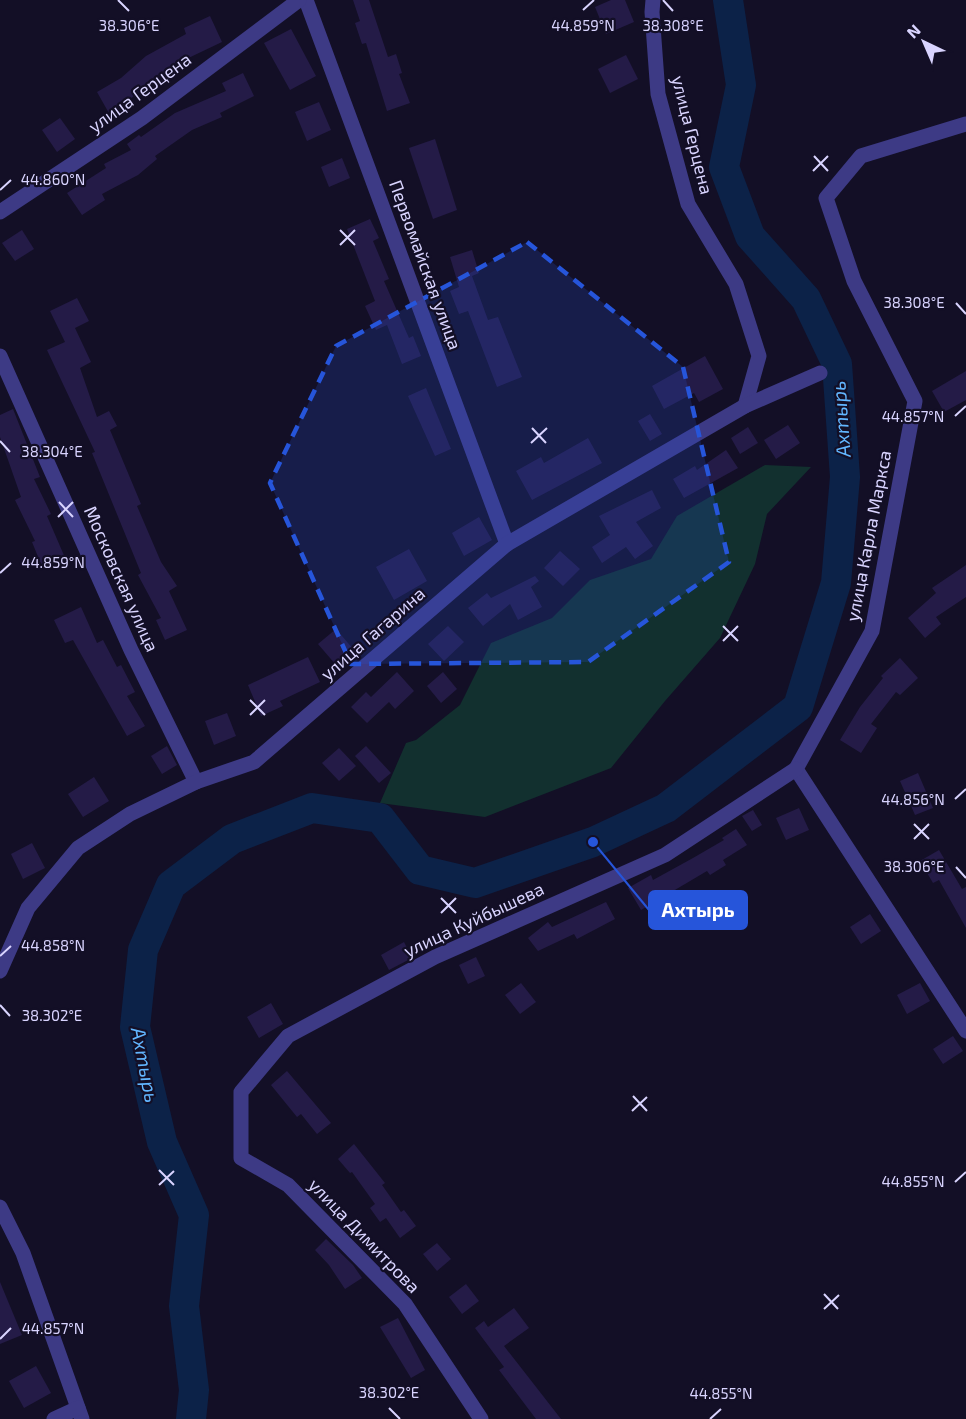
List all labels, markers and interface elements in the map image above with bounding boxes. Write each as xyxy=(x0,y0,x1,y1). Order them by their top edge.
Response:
north arrow xyxy=(894,12,954,72)
text: 38.306°E xyxy=(99,16,159,34)
text: 44.859°N xyxy=(551,16,615,34)
text: 38.308°E xyxy=(642,16,704,34)
text: N xyxy=(902,20,924,42)
street label: улица Герцена xyxy=(84,48,195,137)
street label: улица Герцена xyxy=(668,73,718,196)
text: 44.860°N xyxy=(21,170,85,188)
street label: Первомайская улица xyxy=(385,177,467,353)
text: 38.308°E xyxy=(883,293,945,311)
water label: Ахтырь xyxy=(825,380,855,459)
text: 44.857°N xyxy=(882,407,944,425)
text: 38.304°E xyxy=(21,442,83,460)
street label: улица Карла Маркса xyxy=(841,448,895,623)
street label: Московская улица xyxy=(80,502,164,655)
text: 44.859°N xyxy=(21,553,85,571)
street label: улица Гагарина xyxy=(316,582,429,685)
text: 44.856°N xyxy=(881,790,945,808)
text: 38.306°E xyxy=(884,857,944,875)
street label: улица Куйбышева xyxy=(400,877,547,961)
callout: Ахтырь xyxy=(649,891,747,929)
text: Ахтырь xyxy=(661,897,735,921)
text: 44.858°N xyxy=(21,936,85,954)
text: 38.302°E xyxy=(22,1006,82,1024)
water label: Ахтырь xyxy=(127,1024,165,1105)
text: 44.855°N xyxy=(881,1172,945,1190)
street label: улица Димитрова xyxy=(304,1173,425,1297)
text: 44.857°N xyxy=(22,1319,84,1337)
text: 38.302°E xyxy=(359,1383,419,1401)
text: 44.855°N xyxy=(689,1384,753,1402)

